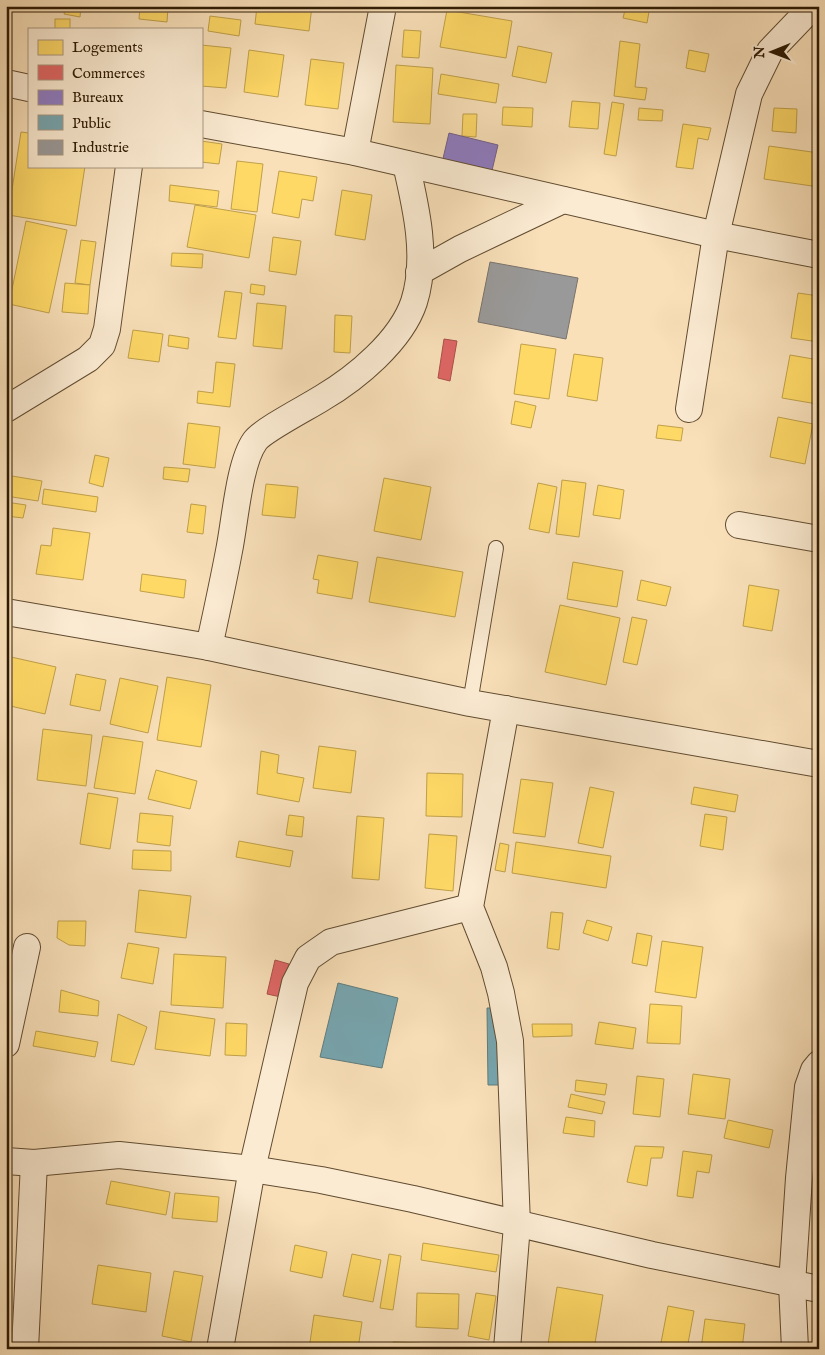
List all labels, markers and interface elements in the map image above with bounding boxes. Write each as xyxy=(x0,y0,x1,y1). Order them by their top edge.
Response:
legend xyxy=(28,28,202,168)
north arrow xyxy=(748,28,798,78)
text: Logements xyxy=(72,38,143,57)
text: N xyxy=(751,46,769,59)
text: Commerces xyxy=(72,64,145,83)
text: Bureaux xyxy=(72,88,124,107)
text: Public xyxy=(72,114,111,133)
text: Industrie xyxy=(72,138,129,157)

